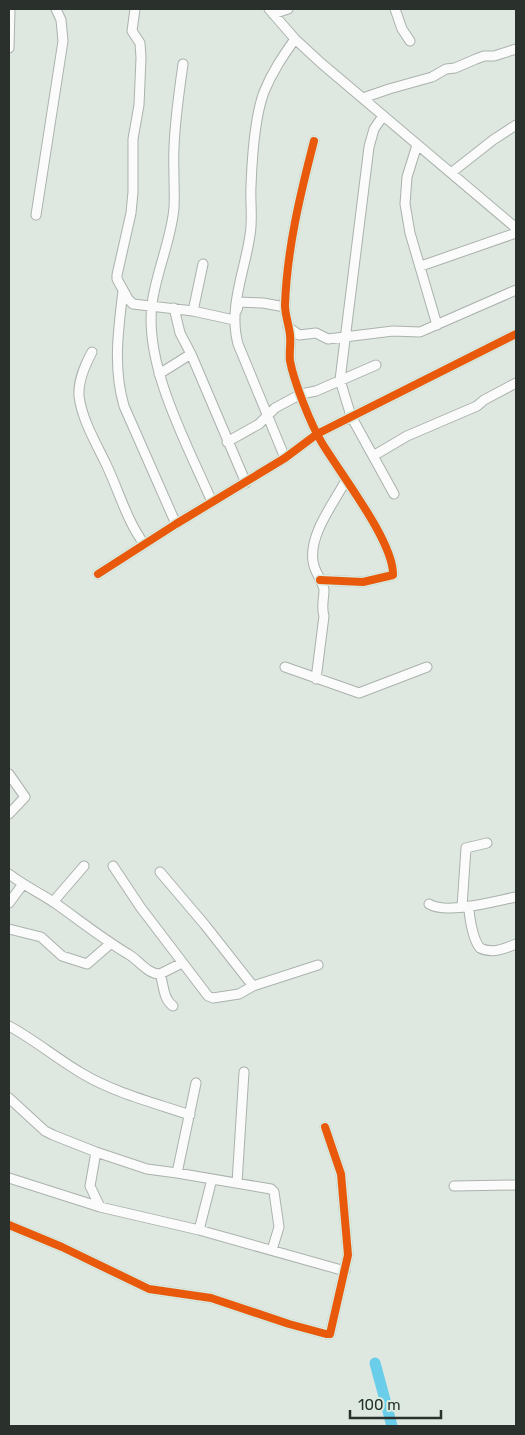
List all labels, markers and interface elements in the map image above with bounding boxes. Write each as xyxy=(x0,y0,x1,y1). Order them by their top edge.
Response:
scale bar xyxy=(350,1388,441,1420)
text: 100 m xyxy=(358,1396,400,1414)

